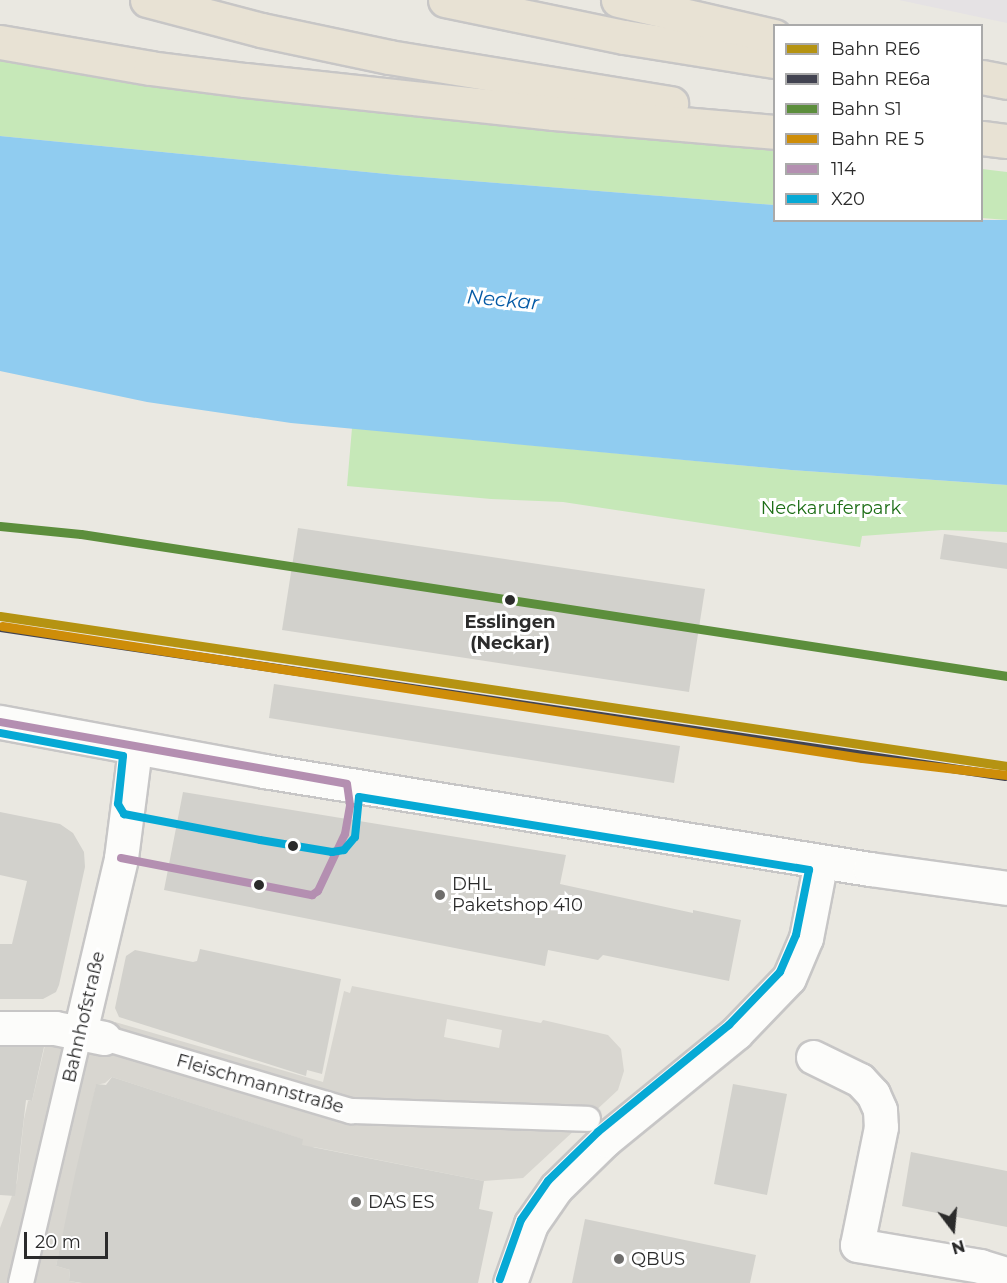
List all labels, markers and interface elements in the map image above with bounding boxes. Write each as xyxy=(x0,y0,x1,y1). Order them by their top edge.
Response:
legend xyxy=(773,24,983,222)
text: Bahn RE6 xyxy=(831,38,920,60)
text: Bahn RE6a xyxy=(831,68,931,90)
text: Bahn S1 xyxy=(831,98,902,120)
text: Bahn RE 5 xyxy=(831,128,924,150)
text: 114 xyxy=(831,158,856,180)
text: X20 xyxy=(831,188,865,210)
water label: Neckar xyxy=(466,285,540,315)
park label: Neckaruferpark xyxy=(761,497,901,519)
marker: Esslingen (Neckar) xyxy=(500,590,520,610)
place label: Esslingen (Neckar) xyxy=(465,612,555,654)
unlabelled marker xyxy=(287,840,299,852)
place label: DHL Paketshop 410 xyxy=(452,874,583,916)
unlabelled marker xyxy=(253,879,265,891)
marker: DHL Paketshop 410 xyxy=(433,888,447,902)
street label: Bahnhofstraße xyxy=(58,949,110,1085)
street label: Fleischmannstraße xyxy=(174,1050,346,1118)
place label: DAS ES xyxy=(368,1191,434,1213)
marker: DAS ES xyxy=(349,1195,363,1209)
north arrow xyxy=(923,1199,983,1259)
scale bar xyxy=(27,1220,111,1258)
text: 20 m xyxy=(35,1231,81,1253)
text: N xyxy=(949,1236,967,1258)
place label: QBUS xyxy=(631,1248,685,1270)
marker: QBUS xyxy=(612,1252,626,1266)

